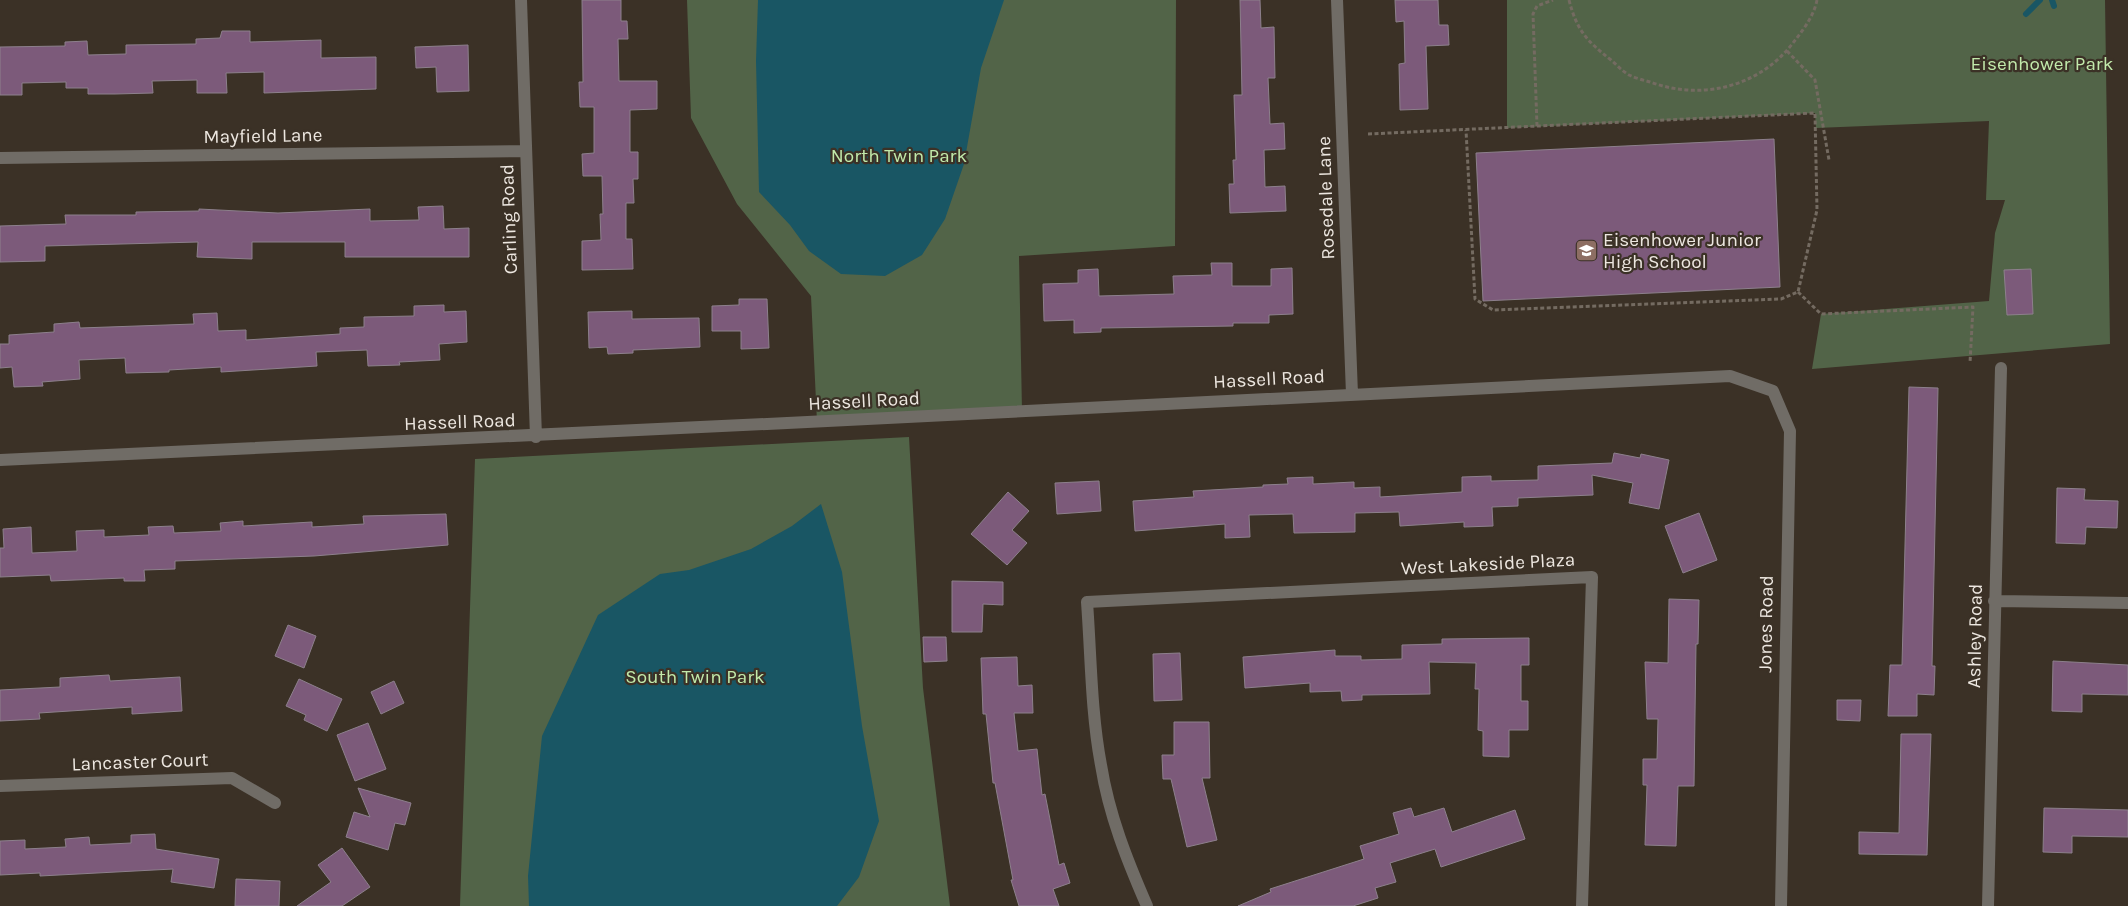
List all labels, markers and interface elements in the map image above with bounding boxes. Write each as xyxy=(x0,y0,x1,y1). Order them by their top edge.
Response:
park label: Eisenhower Park xyxy=(1971,53,2114,75)
street label: Mayfield Lane xyxy=(203,124,323,148)
street label: Rosedale Lane xyxy=(1313,136,1339,260)
park label: North Twin Park xyxy=(831,145,967,167)
street label: Carling Road xyxy=(496,163,522,275)
place label: Eisenhower Junior High School xyxy=(1603,229,1761,273)
school or university icon: Eisenhower Junior High School xyxy=(1575,239,1599,263)
street label: Hassell Road xyxy=(1213,365,1325,393)
street label: Hassell Road xyxy=(808,387,920,415)
street label: Hassell Road xyxy=(404,409,516,435)
street label: West Lakeside Plaza xyxy=(1400,548,1576,580)
street label: Jones Road xyxy=(1754,575,1778,673)
street label: Ashley Road xyxy=(1963,584,1987,688)
park label: South Twin Park xyxy=(625,666,765,688)
street label: Lancaster Court xyxy=(71,749,209,775)

